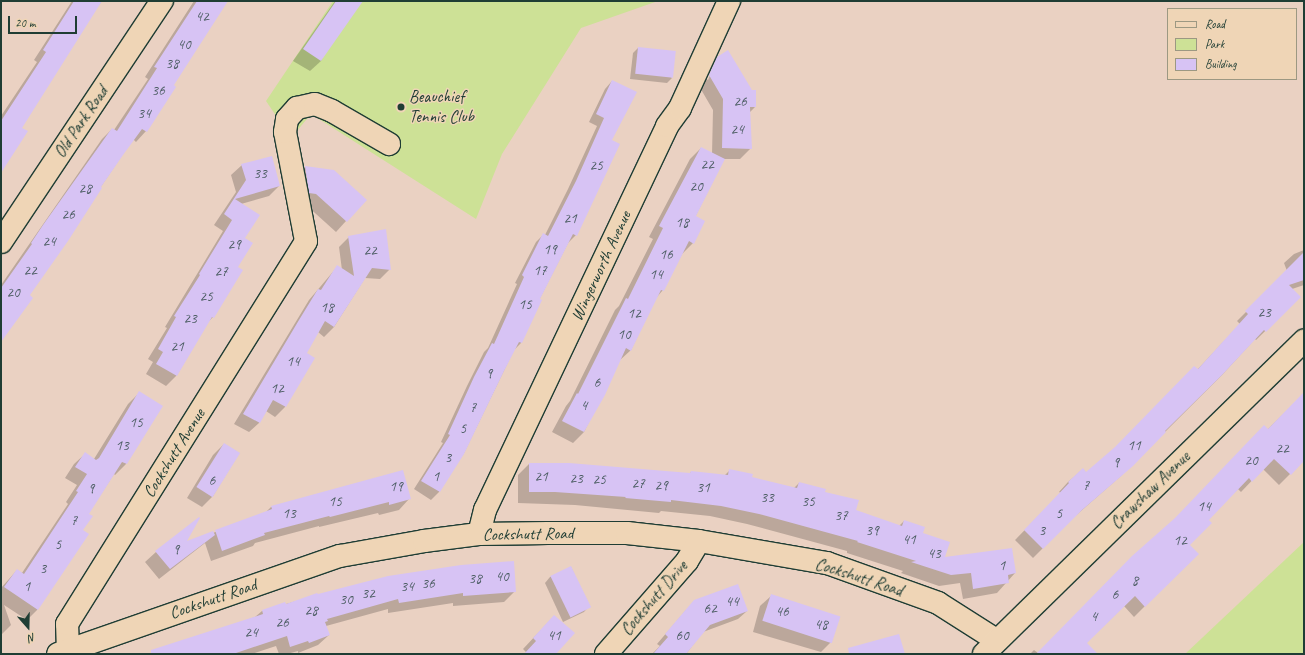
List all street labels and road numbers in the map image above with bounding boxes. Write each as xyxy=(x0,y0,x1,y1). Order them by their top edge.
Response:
street label: Old Park Road xyxy=(50,82,112,162)
street label: Wingerworth Avenue xyxy=(567,208,635,324)
street label: Cockshutt Avenue xyxy=(139,405,209,501)
street label: Crawshaw Avenue xyxy=(1106,447,1194,533)
street label: Cockshutt Road xyxy=(483,523,573,545)
street label: Cockshutt Road xyxy=(813,553,905,601)
street label: Cockshutt Drive xyxy=(616,557,692,639)
street label: Cockshutt Road xyxy=(167,575,259,623)

